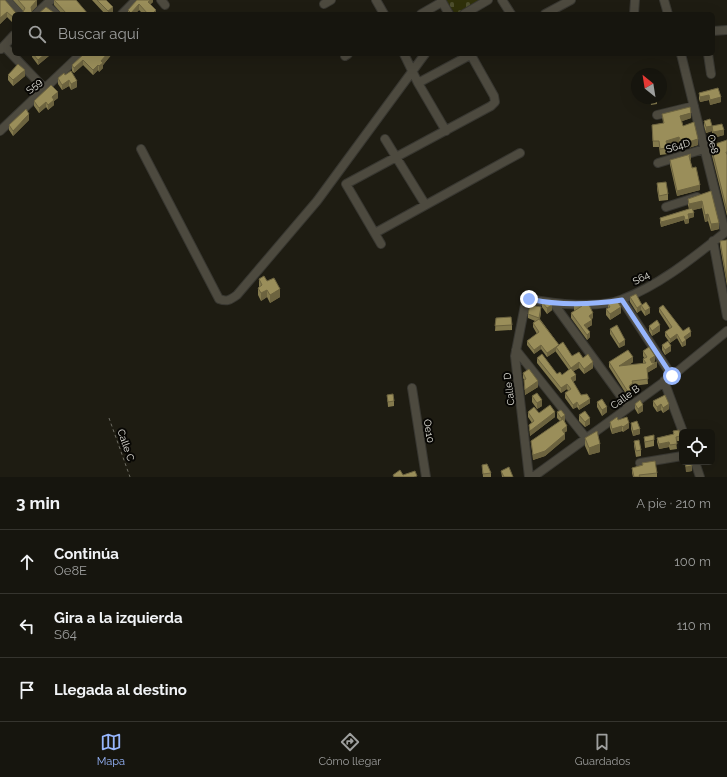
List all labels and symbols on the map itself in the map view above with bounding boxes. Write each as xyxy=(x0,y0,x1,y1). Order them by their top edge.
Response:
north arrow xyxy=(631,68,667,104)
street label: S59 xyxy=(24,76,44,96)
street label: Oe8 xyxy=(705,133,721,155)
street label: S64D xyxy=(665,137,691,155)
street label: S64 xyxy=(631,269,652,287)
route end xyxy=(520,290,538,308)
route start xyxy=(663,367,681,385)
street label: Calle D xyxy=(502,372,516,406)
street label: Calle B xyxy=(608,383,642,411)
street label: Oe10 xyxy=(422,418,436,444)
street label: Calle C xyxy=(115,428,137,463)

